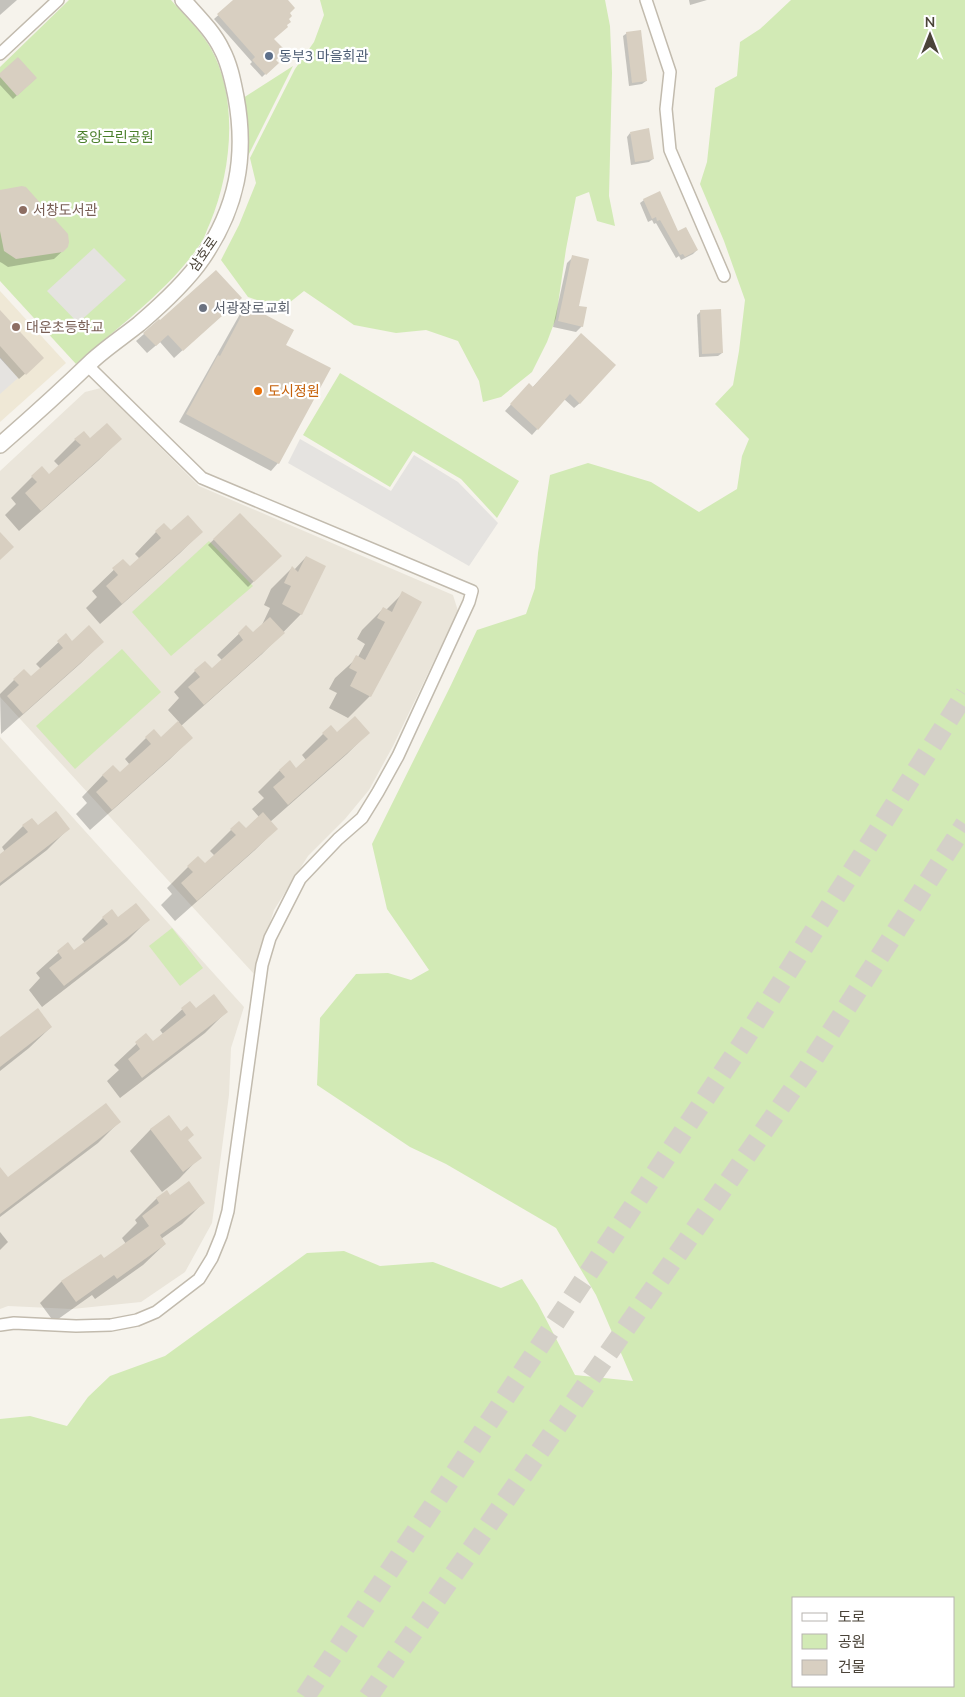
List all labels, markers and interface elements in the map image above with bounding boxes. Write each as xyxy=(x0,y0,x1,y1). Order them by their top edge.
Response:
north arrow xyxy=(905,10,955,60)
text: N xyxy=(925,13,935,32)
place label: 동부3 마을회관 xyxy=(279,47,368,66)
marker: 동부3 마을회관 xyxy=(263,50,275,62)
park label: 중앙근린공원 xyxy=(76,128,154,147)
place label: 서창도서관 xyxy=(33,201,98,220)
marker: 서창도서관 xyxy=(17,204,29,216)
street label: 삼호로 xyxy=(185,233,222,276)
place label: 서광장로교회 xyxy=(213,299,290,318)
marker: 서광장로교회 xyxy=(197,302,209,314)
place label: 대운초등학교 xyxy=(26,318,103,337)
marker: 대운초등학교 xyxy=(10,321,22,333)
place label: 도시정원 xyxy=(268,382,320,401)
marker: 도시정원 xyxy=(252,385,264,397)
legend xyxy=(792,1597,955,1687)
text: 도로 xyxy=(838,1607,866,1627)
text: 공원 xyxy=(838,1632,866,1652)
text: 건물 xyxy=(838,1657,866,1677)

